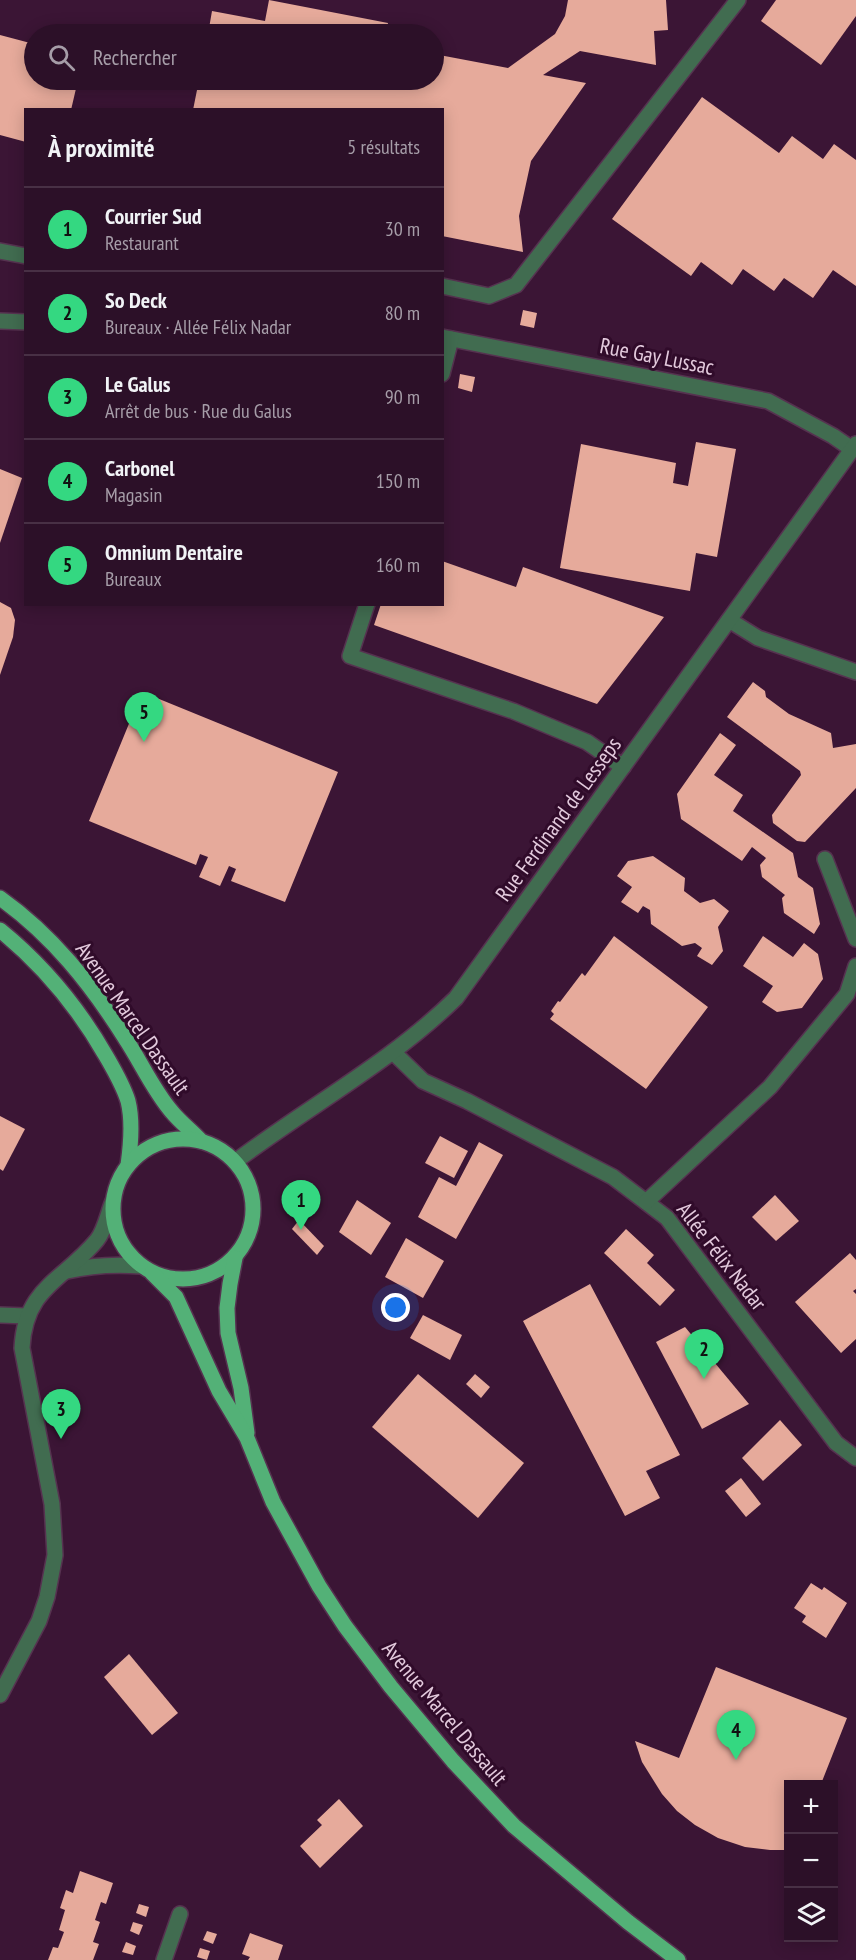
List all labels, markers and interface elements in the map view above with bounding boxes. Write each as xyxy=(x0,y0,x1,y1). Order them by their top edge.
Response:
search box xyxy=(24,24,444,90)
icon: search xyxy=(45,41,78,74)
text: Rechercher xyxy=(93,43,177,71)
text: À proximité xyxy=(48,131,155,164)
text: 5 résultats xyxy=(347,134,420,160)
text: Courrier Sud xyxy=(105,202,202,230)
text: 1 xyxy=(63,216,72,242)
text: 30 m xyxy=(385,216,420,242)
text: Restaurant xyxy=(105,230,179,256)
text: So Deck xyxy=(105,286,167,314)
text: 2 xyxy=(63,300,72,326)
text: 80 m xyxy=(385,300,420,326)
text: Bureaux · Allée Félix Nadar xyxy=(105,314,291,340)
street label: Rue Gay Lussac xyxy=(598,331,717,381)
text: Le Galus xyxy=(105,370,170,398)
text: 3 xyxy=(63,384,72,410)
text: 90 m xyxy=(385,384,420,410)
text: Arrêt de bus · Rue du Galus xyxy=(105,398,292,424)
text: Carbonel xyxy=(105,454,175,482)
text: 4 xyxy=(63,468,72,494)
text: 150 m xyxy=(376,468,420,494)
text: Magasin xyxy=(105,482,162,508)
text: Omnium Dentaire xyxy=(105,538,243,566)
text: 5 xyxy=(63,552,72,578)
text: 160 m xyxy=(376,552,420,578)
text: Bureaux xyxy=(105,566,162,592)
pin: 5 xyxy=(124,692,164,742)
street label: Rue Ferdinand de Lesseps xyxy=(489,731,627,907)
street label: Avenue Marcel Dassault xyxy=(70,936,196,1100)
pin: 1 xyxy=(282,1180,320,1230)
street label: Allée Félix Nadar xyxy=(671,1196,773,1316)
your location xyxy=(381,1293,410,1322)
pin: 2 xyxy=(684,1330,724,1379)
pin: 3 xyxy=(42,1390,80,1439)
street label: Avenue Marcel Dassault xyxy=(376,1635,514,1791)
pin: 4 xyxy=(716,1710,756,1760)
map controls xyxy=(784,1780,838,1942)
button: + xyxy=(784,1780,838,1834)
button: − xyxy=(784,1834,838,1888)
button: layers xyxy=(784,1888,838,1942)

